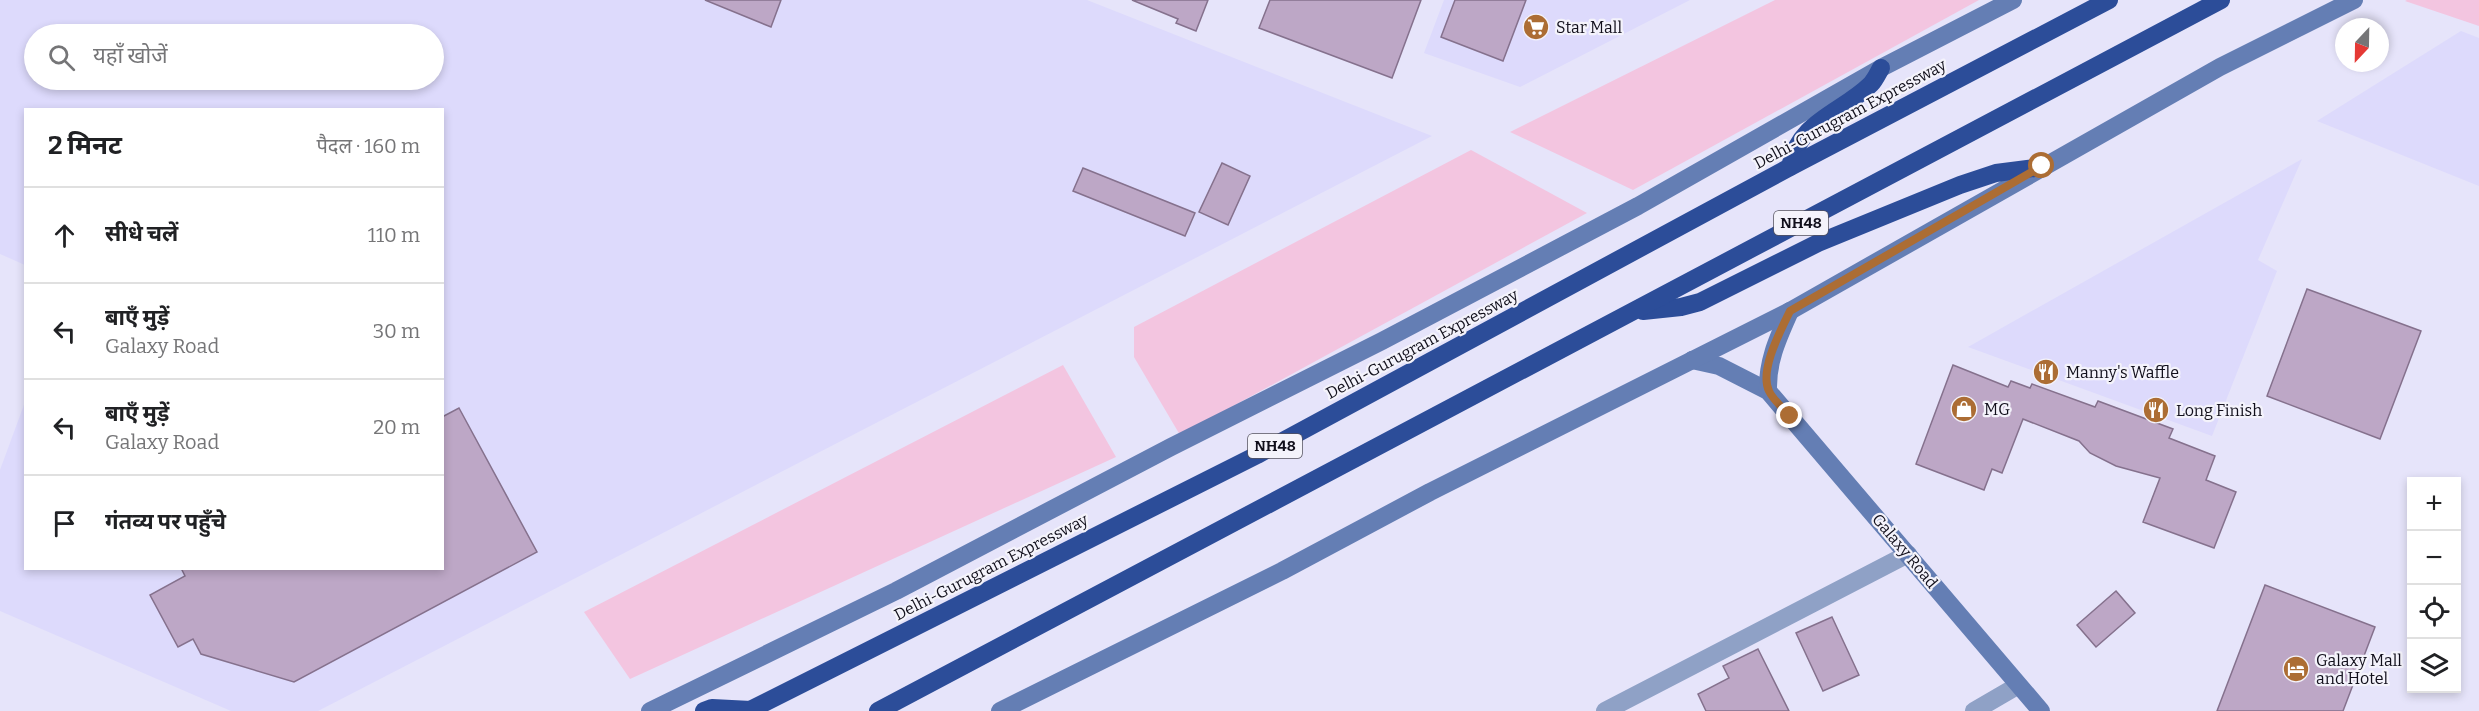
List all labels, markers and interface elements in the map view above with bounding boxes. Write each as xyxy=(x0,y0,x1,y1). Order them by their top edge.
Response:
supermarket icon: Star Mall xyxy=(1521,12,1551,42)
place label: Star Mall xyxy=(1556,18,1622,37)
north arrow xyxy=(2335,18,2389,72)
search box xyxy=(24,24,444,90)
icon: search xyxy=(45,41,78,74)
text: यहाँ खोजें xyxy=(93,42,168,69)
street label: Delhi-Gurugram Expressway xyxy=(1751,55,1950,173)
text: 2 मिनट xyxy=(48,130,122,161)
text: पैदल · 160 m xyxy=(316,134,420,158)
route start xyxy=(2028,152,2054,178)
road number: NH48 xyxy=(1774,211,1828,235)
icon: ahead xyxy=(48,219,81,252)
text: सीधे चलें xyxy=(105,220,178,247)
text: 110 m xyxy=(368,223,420,247)
street label: Delhi-Gurugram Expressway xyxy=(1323,285,1522,403)
text: बाएँ मुड़ें xyxy=(105,304,169,331)
icon: left xyxy=(48,315,81,348)
text: 30 m xyxy=(373,319,420,343)
text: Galaxy Road xyxy=(105,334,219,358)
restaurant icon: Manny's Waffle xyxy=(2031,357,2061,387)
place label: Manny's Waffle xyxy=(2066,363,2179,382)
shop icon: MG xyxy=(1949,394,1979,424)
restaurant icon: Long Finish xyxy=(2141,395,2171,425)
text: बाएँ मुड़ें xyxy=(105,400,169,427)
place label: MG xyxy=(1984,400,2010,419)
place label: Long Finish xyxy=(2176,401,2262,420)
route end xyxy=(1776,402,1802,428)
icon: left xyxy=(48,411,81,444)
text: 20 m xyxy=(373,415,420,439)
text: Galaxy Road xyxy=(105,430,219,454)
road number: NH48 xyxy=(1248,434,1302,458)
map controls xyxy=(2407,477,2461,693)
button: + xyxy=(2407,477,2461,531)
icon: arrive xyxy=(48,507,81,540)
text: गंतव्य पर पहुँचे xyxy=(105,508,226,535)
street label: Delhi-Gurugram Expressway xyxy=(891,509,1092,624)
street label: Galaxy Road xyxy=(1868,510,1942,593)
button: − xyxy=(2407,531,2461,585)
button: locate xyxy=(2407,585,2461,639)
button: layers xyxy=(2407,639,2461,693)
place label: Galaxy Mall and Hotel xyxy=(2316,651,2402,688)
hotel icon: Galaxy Mall and Hotel xyxy=(2281,654,2311,684)

